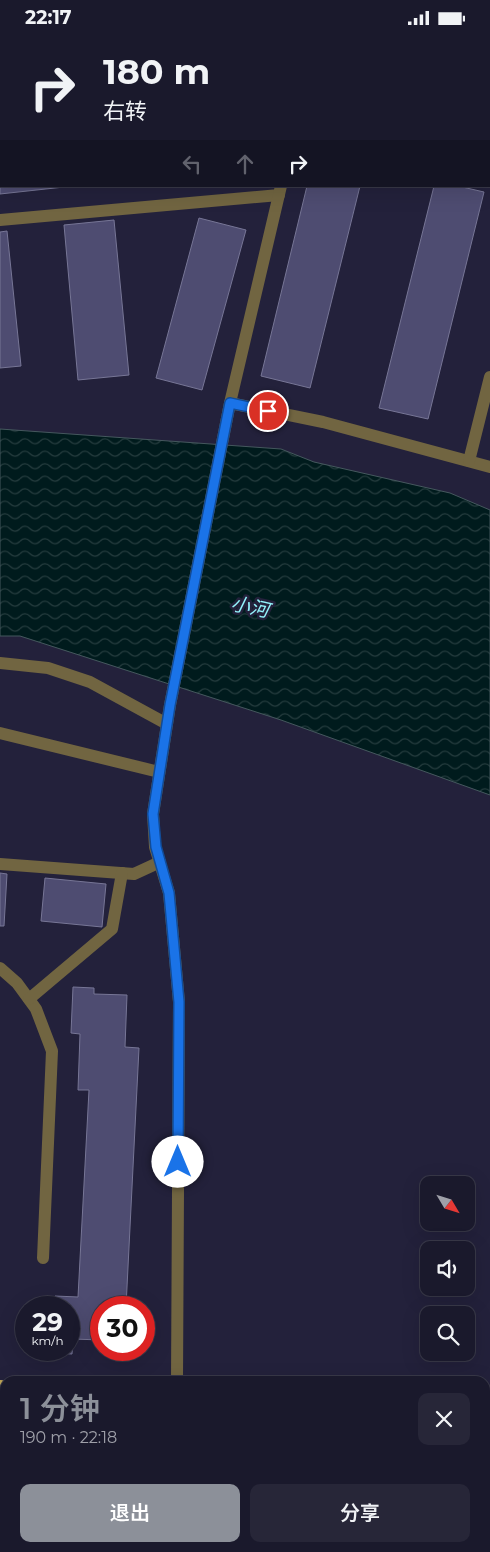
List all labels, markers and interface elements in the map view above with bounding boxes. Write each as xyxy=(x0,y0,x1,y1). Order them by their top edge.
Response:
text: 22:17 xyxy=(25,6,72,29)
text: 180 m xyxy=(103,50,210,93)
icon: right xyxy=(20,55,85,120)
text: 右转 xyxy=(103,98,147,125)
icon: left xyxy=(178,150,206,178)
icon: ahead xyxy=(231,150,259,178)
icon: right xyxy=(284,150,312,178)
pin xyxy=(247,390,289,432)
icon: arrive xyxy=(254,397,282,425)
water label: 小河 xyxy=(229,592,275,623)
position arrow xyxy=(151,1135,203,1187)
north arrow xyxy=(420,1176,475,1231)
map controls xyxy=(420,1176,475,1361)
button: sound xyxy=(420,1241,475,1296)
speed limit sign: 30 xyxy=(90,1296,155,1361)
button: search xyxy=(420,1306,475,1361)
text: 29 xyxy=(32,1307,63,1337)
text: km/h xyxy=(31,1333,64,1348)
text: 1 分钟 xyxy=(20,1390,100,1427)
button: close xyxy=(418,1393,470,1445)
text: 190 m · 22:18 xyxy=(20,1428,117,1447)
button: 退出 xyxy=(20,1484,240,1542)
button: 分享 xyxy=(250,1484,470,1542)

